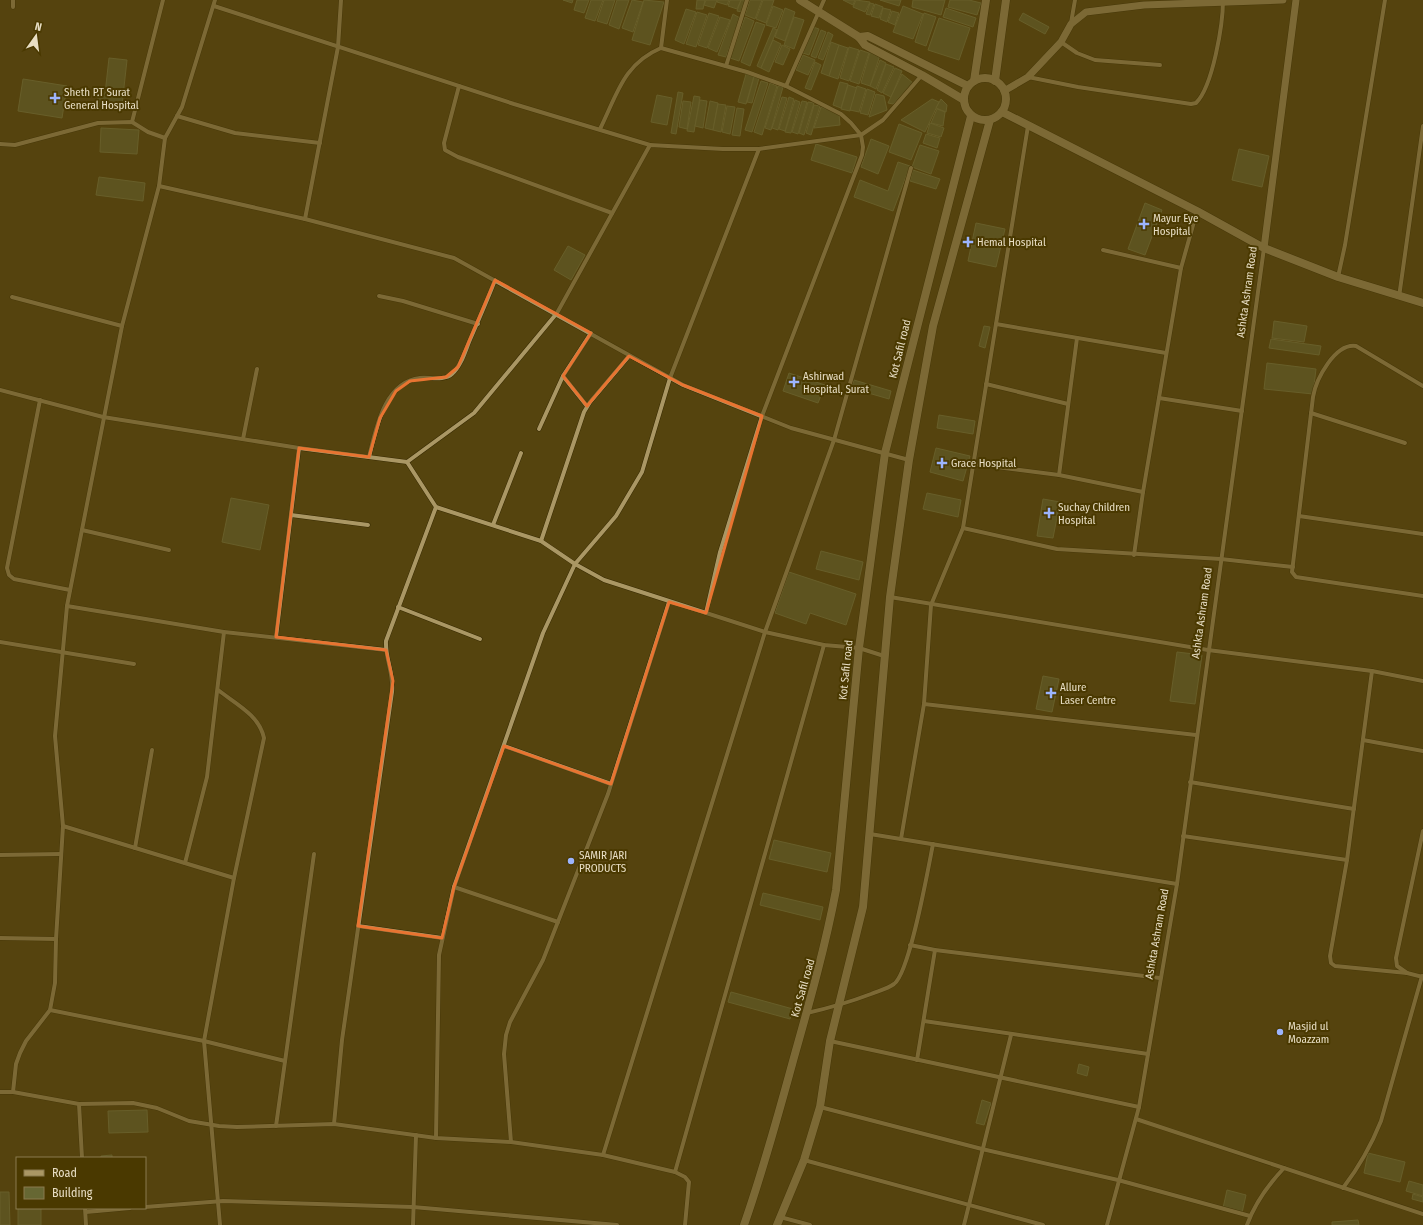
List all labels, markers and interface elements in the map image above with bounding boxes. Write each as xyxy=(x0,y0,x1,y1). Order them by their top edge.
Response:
north arrow xyxy=(16,16,56,56)
text: N xyxy=(34,20,43,34)
place label: Sheth P.T Surat General Hospital xyxy=(64,86,139,112)
marker: Sheth P.T Surat General Hospital xyxy=(49,92,61,104)
place label: Mayur Eye Hospital xyxy=(1153,212,1198,238)
marker: Mayur Eye Hospital xyxy=(1138,218,1150,230)
marker: Hemal Hospital xyxy=(962,236,974,248)
place label: Hemal Hospital xyxy=(977,236,1046,249)
street label: Ashkta Ashram Road xyxy=(1234,246,1260,338)
street label: Kot Safil road xyxy=(886,318,914,380)
place label: Ashirwad Hospital, Surat xyxy=(803,370,870,396)
marker: Ashirwad Hospital, Surat xyxy=(788,376,800,388)
marker: Grace Hospital xyxy=(936,457,948,469)
place label: Grace Hospital xyxy=(951,457,1016,470)
place label: Suchay Children Hospital xyxy=(1058,501,1130,527)
marker: Suchay Children Hospital xyxy=(1043,507,1055,519)
street label: Ashkta Ashram Road xyxy=(1189,567,1215,659)
street label: Kot Safil road xyxy=(836,639,856,701)
place label: Allure Laser Centre xyxy=(1060,681,1116,707)
marker: Allure Laser Centre xyxy=(1045,687,1057,699)
place label: SAMIR JARI PRODUCTS xyxy=(579,849,627,875)
marker: SAMIR JARI PRODUCTS xyxy=(566,856,576,866)
street label: Ashkta Ashram Road xyxy=(1143,888,1171,980)
street label: Kot Safil road xyxy=(788,957,818,1019)
place label: Masjid ul Moazzam xyxy=(1288,1020,1329,1046)
marker: Masjid ul Moazzam xyxy=(1275,1027,1285,1037)
legend xyxy=(16,1157,146,1209)
text: Road xyxy=(52,1166,77,1180)
text: Building xyxy=(52,1186,93,1200)

